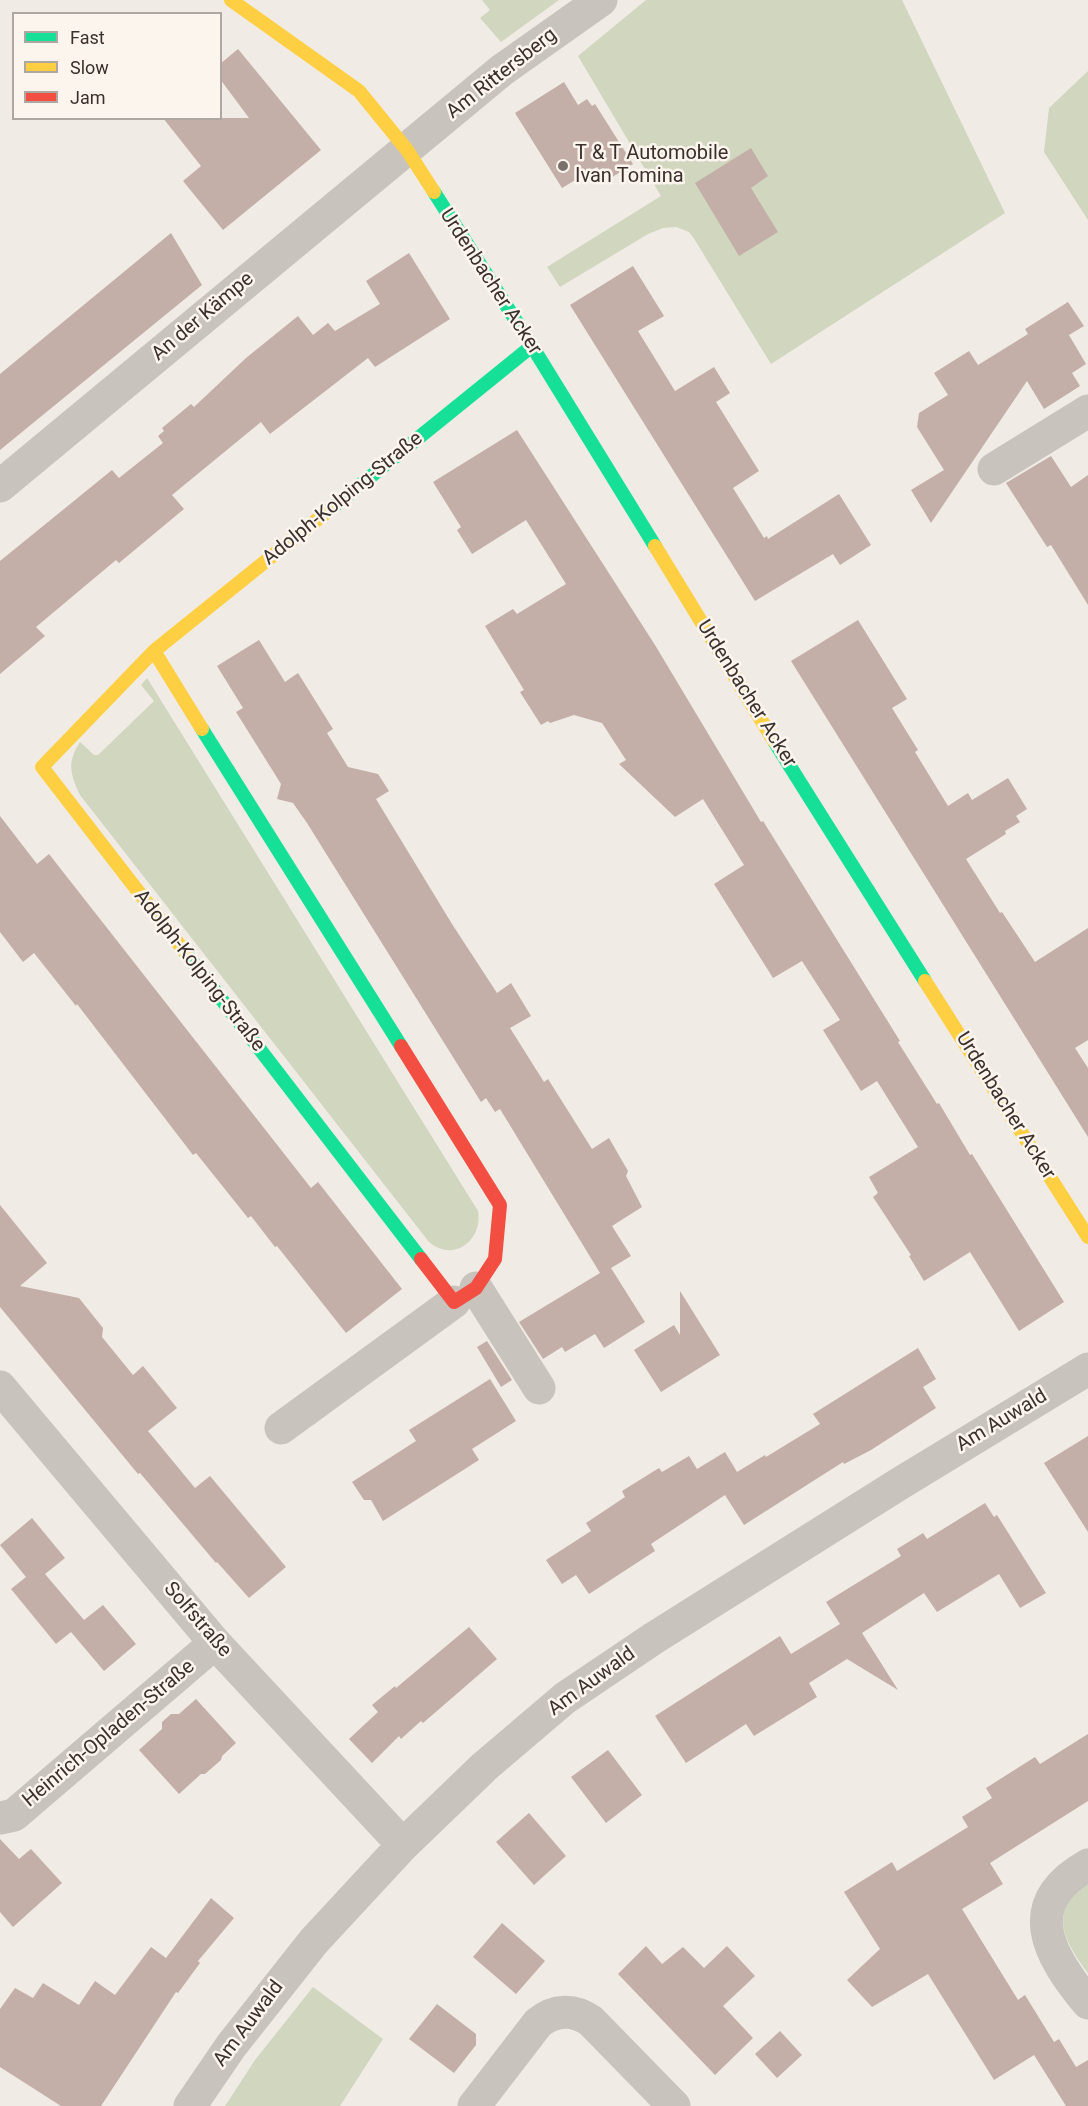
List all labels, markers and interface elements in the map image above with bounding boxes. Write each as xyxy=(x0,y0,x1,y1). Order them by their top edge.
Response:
legend xyxy=(12,12,222,120)
street label: Am Rittersberg xyxy=(442,24,562,124)
text: Fast xyxy=(70,27,105,48)
text: Slow xyxy=(70,57,109,78)
text: Jam xyxy=(70,87,106,108)
place label: T & T Automobile Ivan Tomina xyxy=(575,142,728,189)
marker: T & T Automobile Ivan Tomina xyxy=(556,159,570,173)
street label: Urdenbacher Acker xyxy=(434,204,546,360)
street label: An der Kämpe xyxy=(147,267,259,367)
street label: Adolph-Kolping-Straße xyxy=(258,427,428,571)
street label: Urdenbacher Acker xyxy=(691,616,801,772)
street label: Adolph-Kolping-Straße xyxy=(128,885,270,1057)
street label: Urdenbacher Acker xyxy=(950,1028,1060,1184)
street label: Am Auwald xyxy=(952,1385,1052,1457)
street label: Solfstraße xyxy=(158,1578,236,1662)
street label: Am Auwald xyxy=(544,1642,640,1722)
street label: Heinrich-Opladen-Straße xyxy=(18,1655,200,1813)
street label: Am Auwald xyxy=(209,1976,289,2072)

